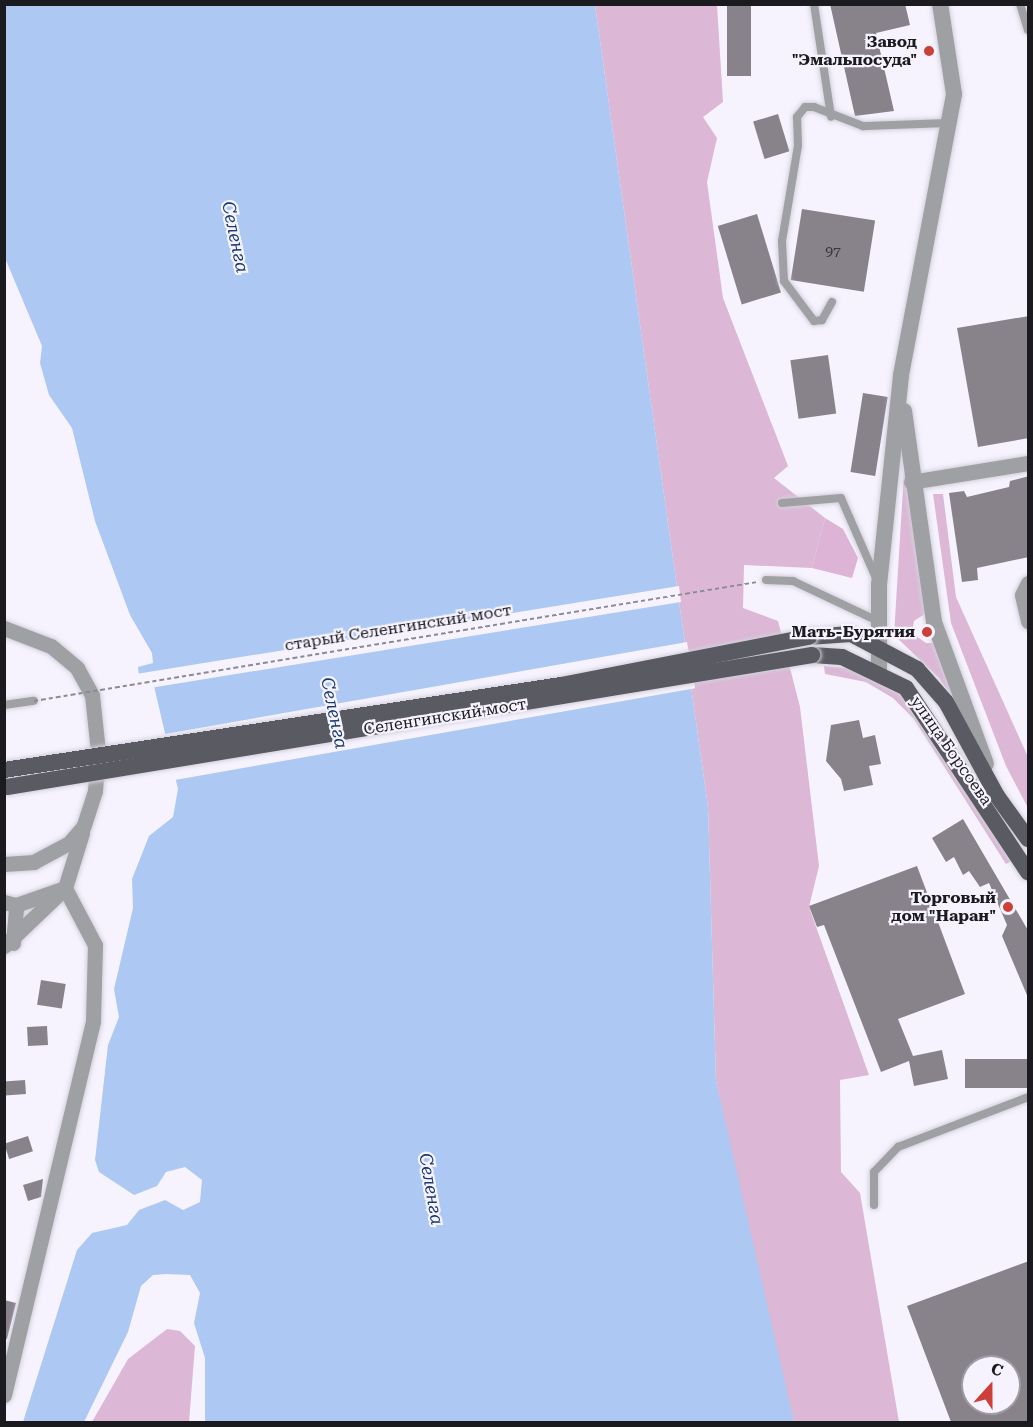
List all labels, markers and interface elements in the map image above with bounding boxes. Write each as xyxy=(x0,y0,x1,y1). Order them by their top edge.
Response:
place label: Завод "Эмальпосуда" xyxy=(792,32,917,70)
marker: Завод "Эмальпосуда" xyxy=(922,44,936,58)
water label: Селенга xyxy=(217,199,253,275)
house number: 97 xyxy=(825,243,841,259)
street label: старый Селенгинский мост xyxy=(283,601,513,655)
place label: Мать-Бурятия xyxy=(792,622,915,642)
marker: Мать-Бурятия xyxy=(920,625,934,639)
water label: Селенга xyxy=(316,675,352,751)
street label: улица Борсоева xyxy=(906,693,996,809)
street label: Селенгинский мост xyxy=(362,695,528,739)
place label: Торговый дом "Наран" xyxy=(891,888,996,926)
marker: Торговый дом "Наран" xyxy=(1001,900,1015,914)
water label: Селенга xyxy=(414,1151,448,1227)
north arrow xyxy=(961,1355,1021,1415)
text: С xyxy=(988,1359,1006,1380)

